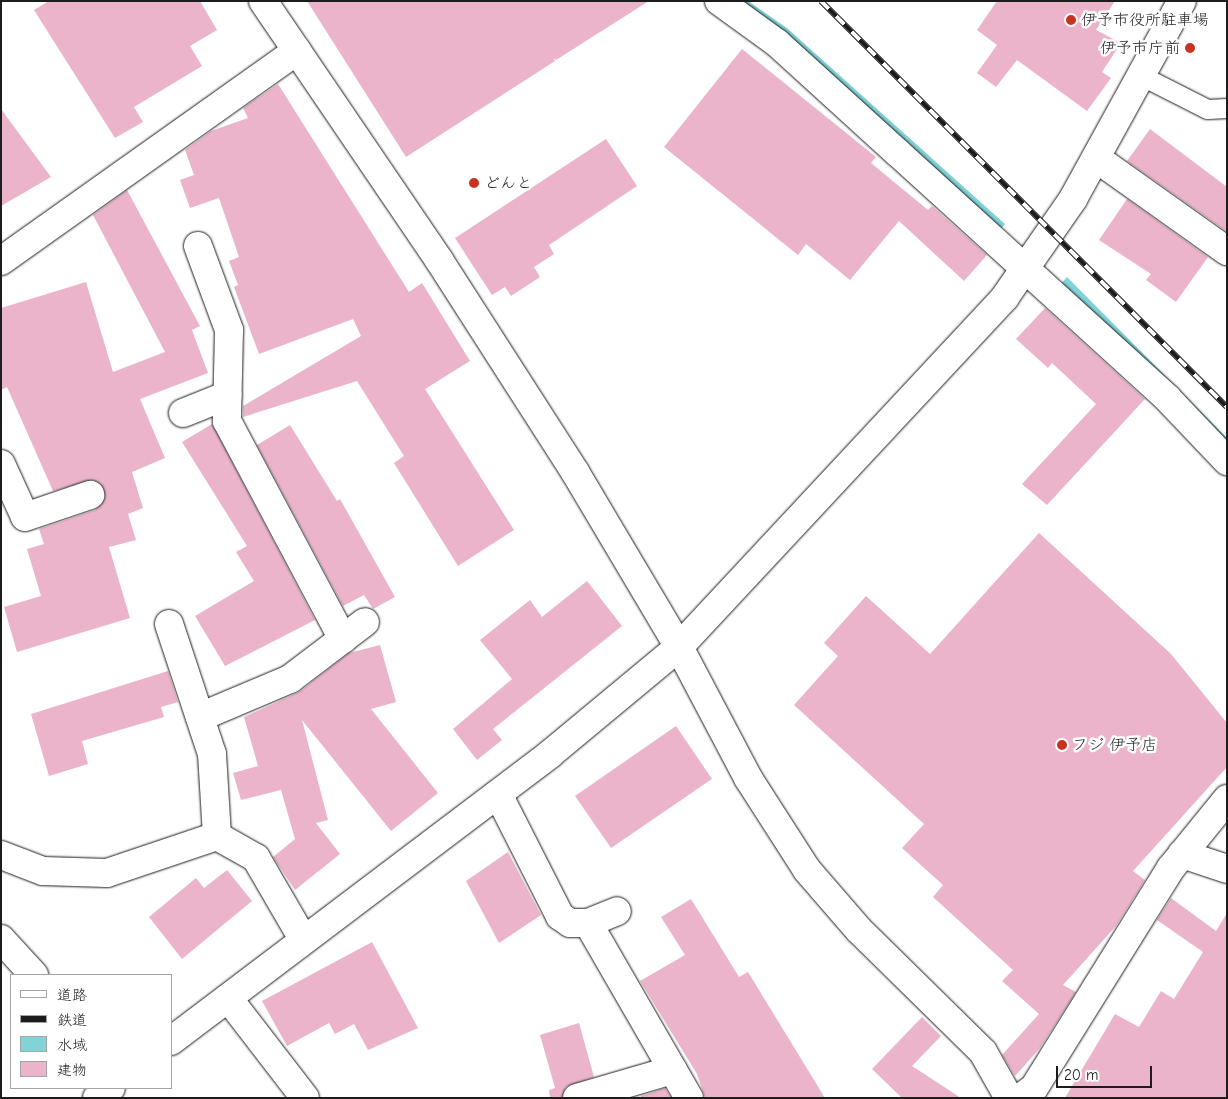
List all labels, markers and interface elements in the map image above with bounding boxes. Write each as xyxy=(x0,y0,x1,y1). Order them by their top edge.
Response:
place label: 伊予市役所駐車場 xyxy=(1081,10,1209,30)
marker: 伊予市役所駐車場 xyxy=(1065,14,1077,26)
place label: 伊予市庁前 xyxy=(1100,38,1180,58)
marker: 伊予市庁前 xyxy=(1184,42,1196,54)
place label: どんと xyxy=(484,173,532,193)
marker: どんと xyxy=(468,177,480,189)
place label: フジ 伊予店 xyxy=(1072,735,1157,755)
marker: フジ 伊予店 xyxy=(1056,739,1068,751)
legend xyxy=(10,974,172,1089)
text: 道路 xyxy=(57,986,87,1004)
text: 鉄道 xyxy=(57,1011,87,1029)
text: 水域 xyxy=(57,1036,87,1054)
scale bar xyxy=(1058,1056,1154,1088)
text: 建物 xyxy=(57,1061,87,1079)
text: 20 m xyxy=(1064,1066,1098,1084)

